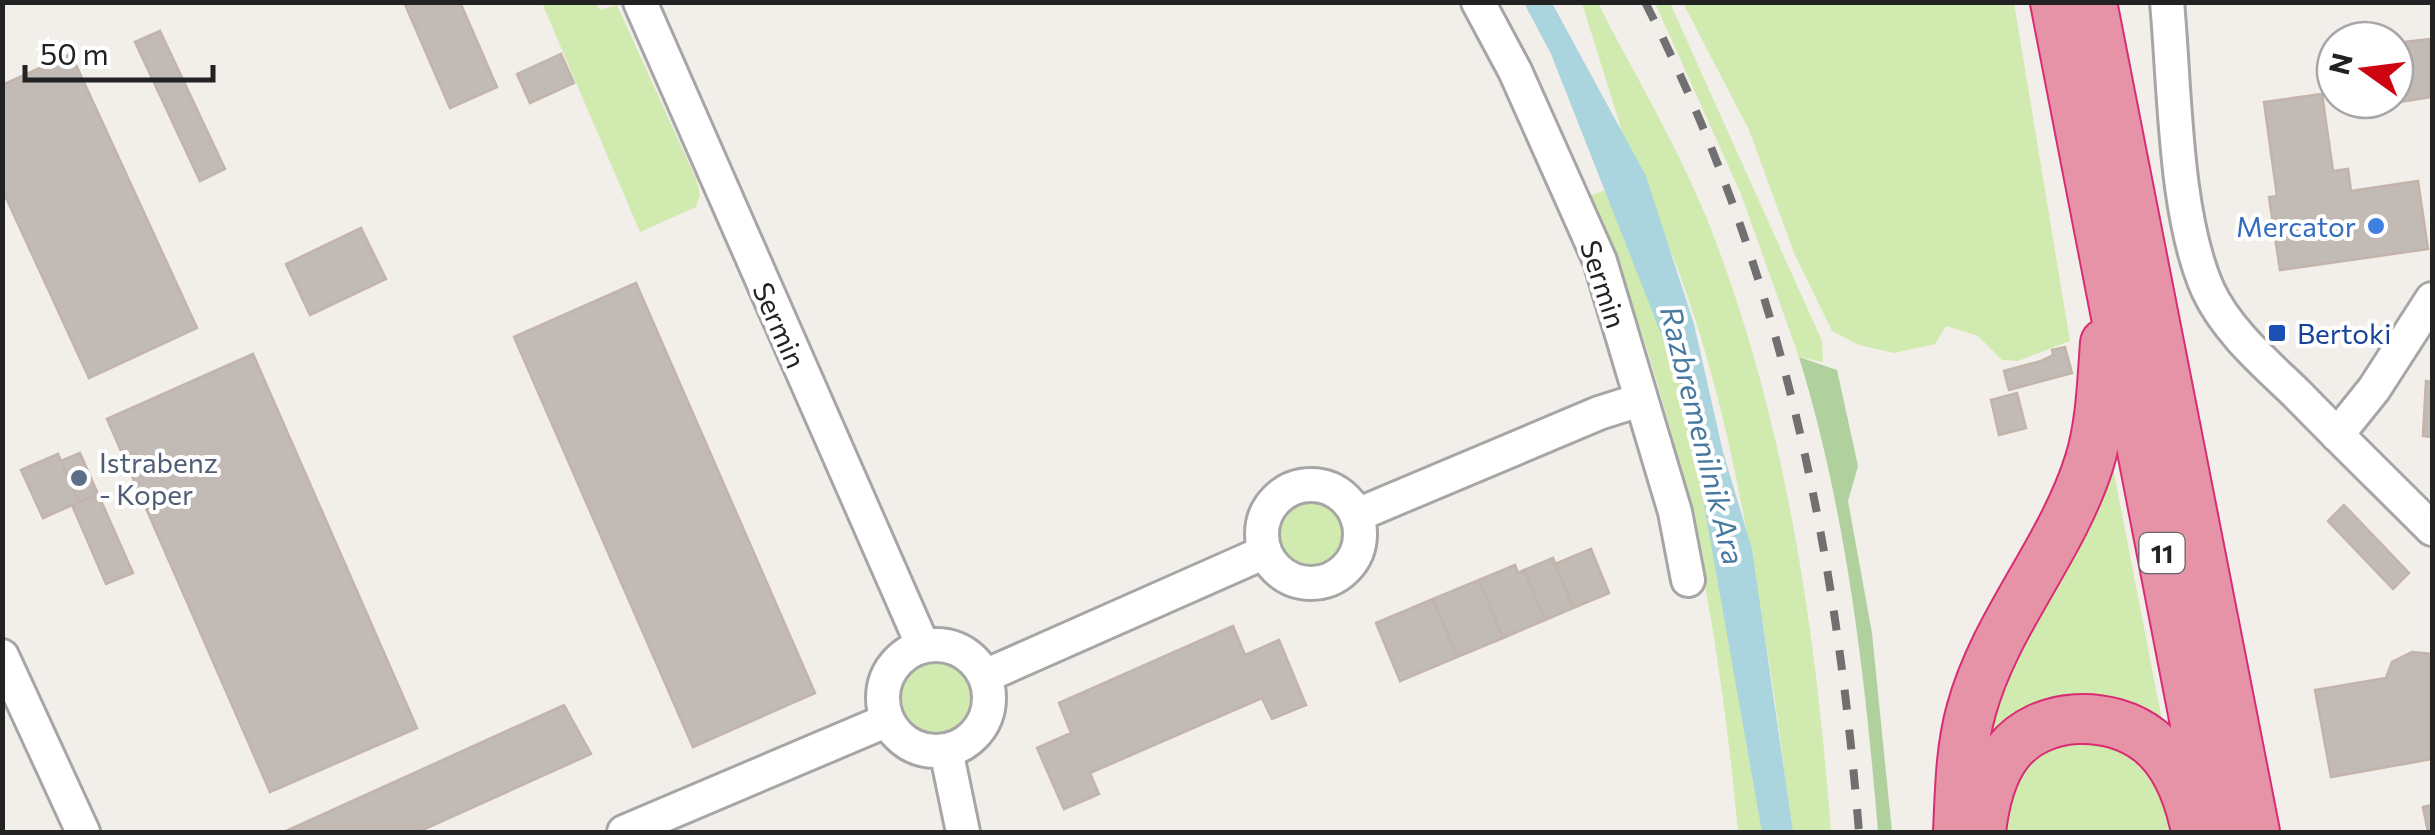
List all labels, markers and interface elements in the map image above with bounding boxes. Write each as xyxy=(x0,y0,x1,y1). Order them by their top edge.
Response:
scale bar xyxy=(25,20,212,82)
north arrow xyxy=(2315,20,2415,120)
text: 50 m xyxy=(40,34,109,71)
text: N xyxy=(2321,49,2359,78)
place label: Mercator xyxy=(2236,209,2356,243)
marker: Mercator xyxy=(2365,215,2387,237)
street label: Sermin xyxy=(1574,236,1634,332)
street label: Sermin xyxy=(746,277,814,373)
water label: Razbremenilnik Ara xyxy=(1654,302,1754,568)
place label: Bertoki xyxy=(2297,316,2391,350)
marker: Bertoki xyxy=(2266,322,2288,344)
place label: Istrabenz - Koper xyxy=(99,445,218,511)
marker: Istrabenz - Koper xyxy=(68,467,90,489)
road number: 11 xyxy=(2140,533,2184,573)

